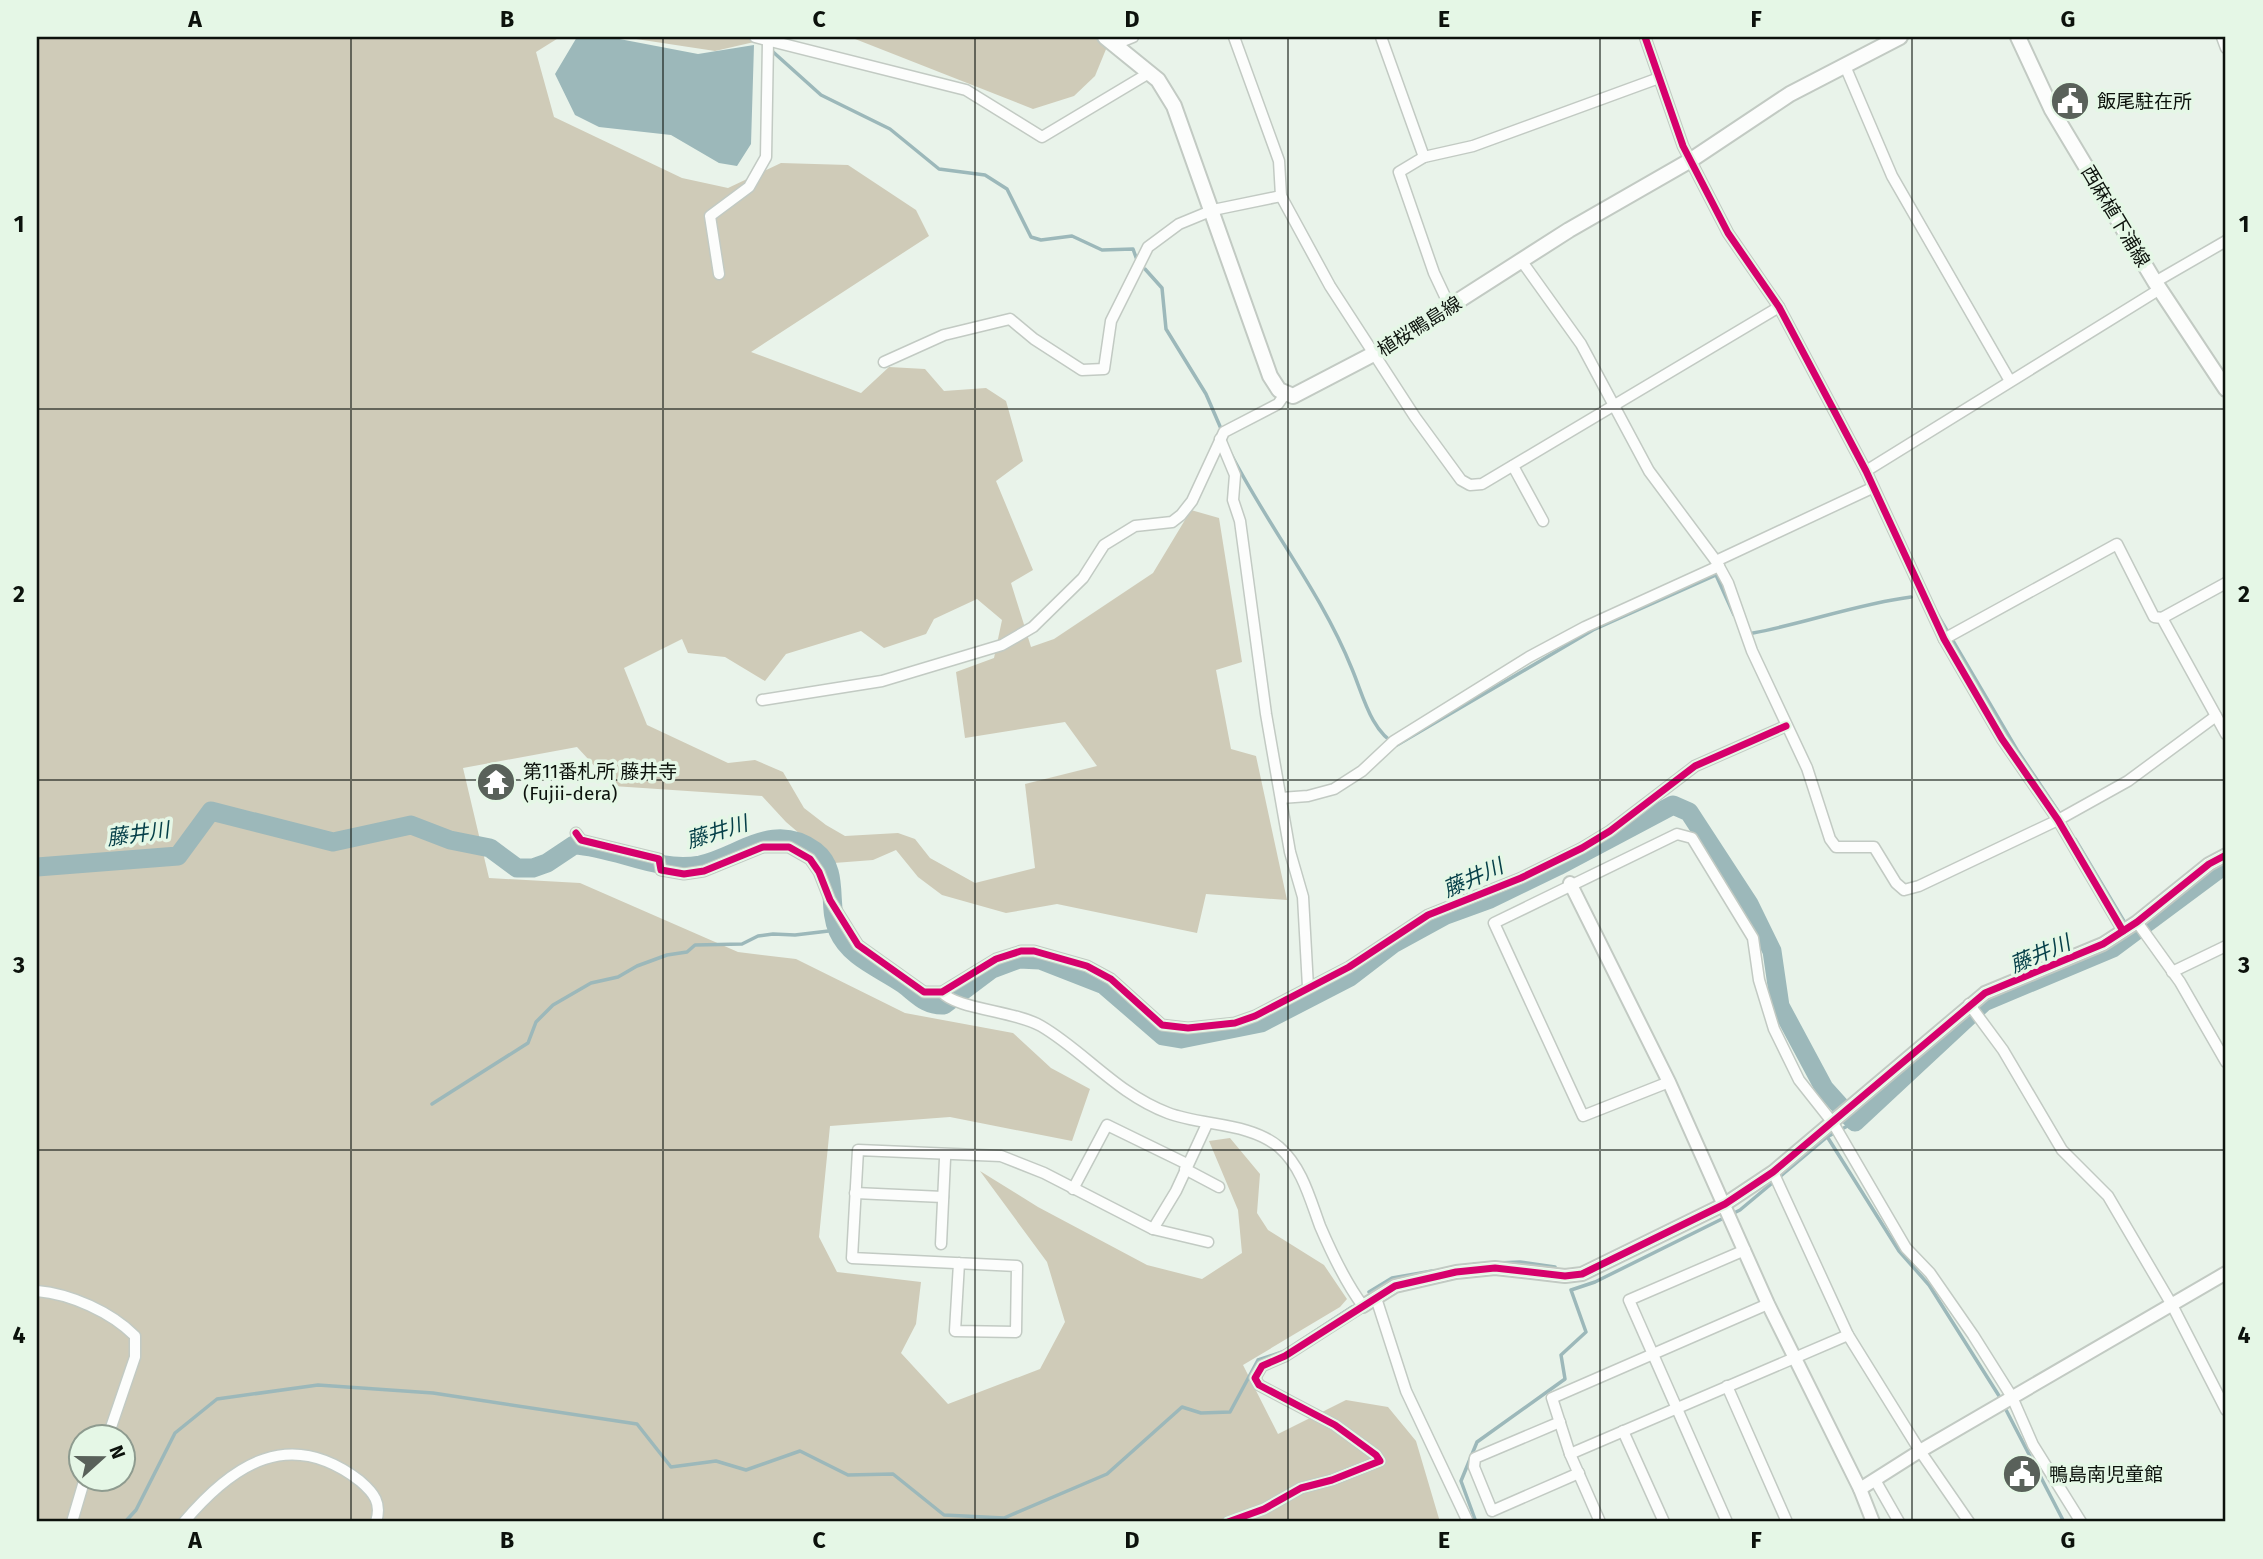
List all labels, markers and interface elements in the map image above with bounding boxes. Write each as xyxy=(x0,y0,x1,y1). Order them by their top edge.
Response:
text: A xyxy=(187,5,202,33)
text: B xyxy=(500,5,514,33)
text: C xyxy=(812,5,826,33)
text: D xyxy=(1125,5,1140,33)
text: E xyxy=(1438,5,1450,33)
text: F xyxy=(1750,5,1762,33)
text: G xyxy=(2061,5,2075,33)
public building icon: 飯尾駐在所 xyxy=(2049,80,2091,122)
place label: 飯尾駐在所 xyxy=(2097,90,2192,113)
street label: 西麻植下浦線 xyxy=(2076,161,2155,271)
text: 1 xyxy=(14,210,24,238)
text: 1 xyxy=(2239,210,2249,238)
street label: 植桜鴨島線 xyxy=(1373,291,1466,361)
text: 2 xyxy=(13,580,25,608)
text: 2 xyxy=(2238,580,2250,608)
place label: 第11番札所 藤井寺 (Fujii-dera) xyxy=(523,760,677,805)
temple icon: 第11番札所 藤井寺 (Fujii-dera) xyxy=(475,761,517,803)
water label: 藤井川 xyxy=(683,810,753,854)
water label: 藤井川 xyxy=(105,816,173,851)
water label: 藤井川 xyxy=(1439,852,1509,903)
water label: 藤井川 xyxy=(2006,929,2076,978)
text: 3 xyxy=(12,951,25,979)
text: 3 xyxy=(2237,951,2250,979)
text: 4 xyxy=(13,1321,26,1349)
text: 4 xyxy=(2238,1321,2251,1349)
north arrow xyxy=(66,1422,136,1492)
text: N xyxy=(104,1442,130,1462)
public building icon: 鴨島南児童館 xyxy=(2001,1453,2043,1495)
place label: 鴨島南児童館 xyxy=(2049,1463,2163,1486)
text: A xyxy=(187,1526,202,1554)
text: B xyxy=(500,1526,514,1554)
text: C xyxy=(812,1526,826,1554)
text: D xyxy=(1125,1526,1140,1554)
text: E xyxy=(1438,1526,1450,1554)
text: F xyxy=(1750,1526,1762,1554)
text: G xyxy=(2061,1526,2075,1554)

